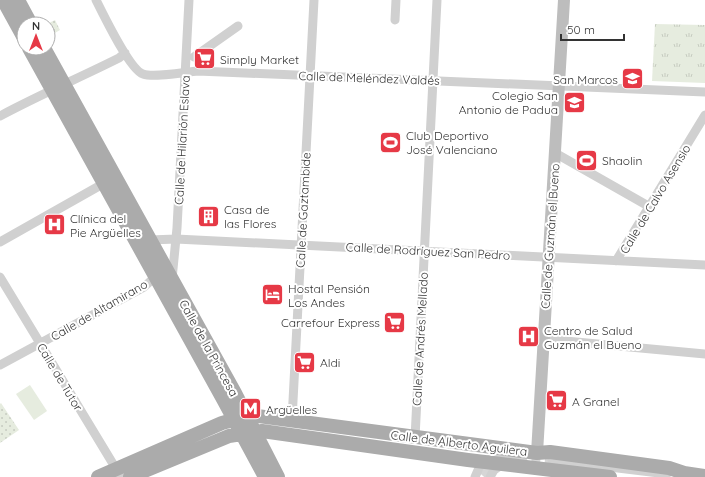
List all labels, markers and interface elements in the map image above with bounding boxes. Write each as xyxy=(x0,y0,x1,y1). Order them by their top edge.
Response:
north arrow xyxy=(16,16,56,56)
scale bar xyxy=(561,16,624,42)
text: N xyxy=(32,19,40,33)
text: 50 m xyxy=(567,22,595,37)
supermarket icon: Simply Market xyxy=(192,46,218,72)
place label: Simply Market xyxy=(220,52,299,67)
school or university icon: San Marcos xyxy=(620,66,646,92)
street label: Calle de Meléndez Valdés xyxy=(298,68,440,88)
place label: San Marcos xyxy=(553,72,618,87)
street label: Calle de Hilarión Eslava xyxy=(171,75,193,205)
place label: Colegio San Antonio de Padua xyxy=(459,88,558,117)
school or university icon: Colegio San Antonio de Padua xyxy=(561,89,587,115)
place label: Club Deportivo José Valenciano xyxy=(406,128,498,157)
sports icon: Club Deportivo José Valenciano xyxy=(378,129,404,155)
street label: Calle de Calvo Asensio xyxy=(616,142,694,256)
sports icon: Shaolin xyxy=(574,147,600,173)
street label: Calle de Gaztambide xyxy=(292,152,314,268)
place label: Shaolin xyxy=(602,153,642,168)
street label: Calle de Guzmán el Bueno xyxy=(537,163,563,309)
place label: Casa de las Flores xyxy=(224,202,277,231)
building icon: Casa de las Flores xyxy=(196,203,222,229)
place label: Clínica del Pie Argüelles xyxy=(70,211,141,240)
hospital icon: Clínica del Pie Argüelles xyxy=(41,212,67,238)
street label: Calle de Rodríguez San Pedro xyxy=(345,239,511,263)
street label: Calle de Andrés Mellado xyxy=(409,272,431,406)
street label: Calle de Altamirano xyxy=(48,276,150,344)
place label: Hostal Pensión Los Andes xyxy=(288,281,370,310)
hotel icon: Hostal Pensión Los Andes xyxy=(259,282,285,308)
street label: Calle de la Princesa xyxy=(176,297,242,399)
supermarket icon: Carrefour Express xyxy=(382,309,408,335)
place label: Carrefour Express xyxy=(281,315,380,330)
place label: Centro de Salud Guzmán el Bueno xyxy=(544,323,642,352)
hospital icon: Centro de Salud Guzmán el Bueno xyxy=(516,324,542,350)
street label: Calle de Tutor xyxy=(34,340,86,414)
supermarket icon: Aldi xyxy=(291,349,317,375)
place label: Aldi xyxy=(320,355,340,370)
supermarket icon: A Granel xyxy=(543,388,569,414)
place label: A Granel xyxy=(572,394,620,409)
metro station icon: Argüelles xyxy=(238,396,264,422)
place label: Argüelles xyxy=(266,402,317,417)
street label: Calle de Alberto Aguilera xyxy=(390,427,528,459)

